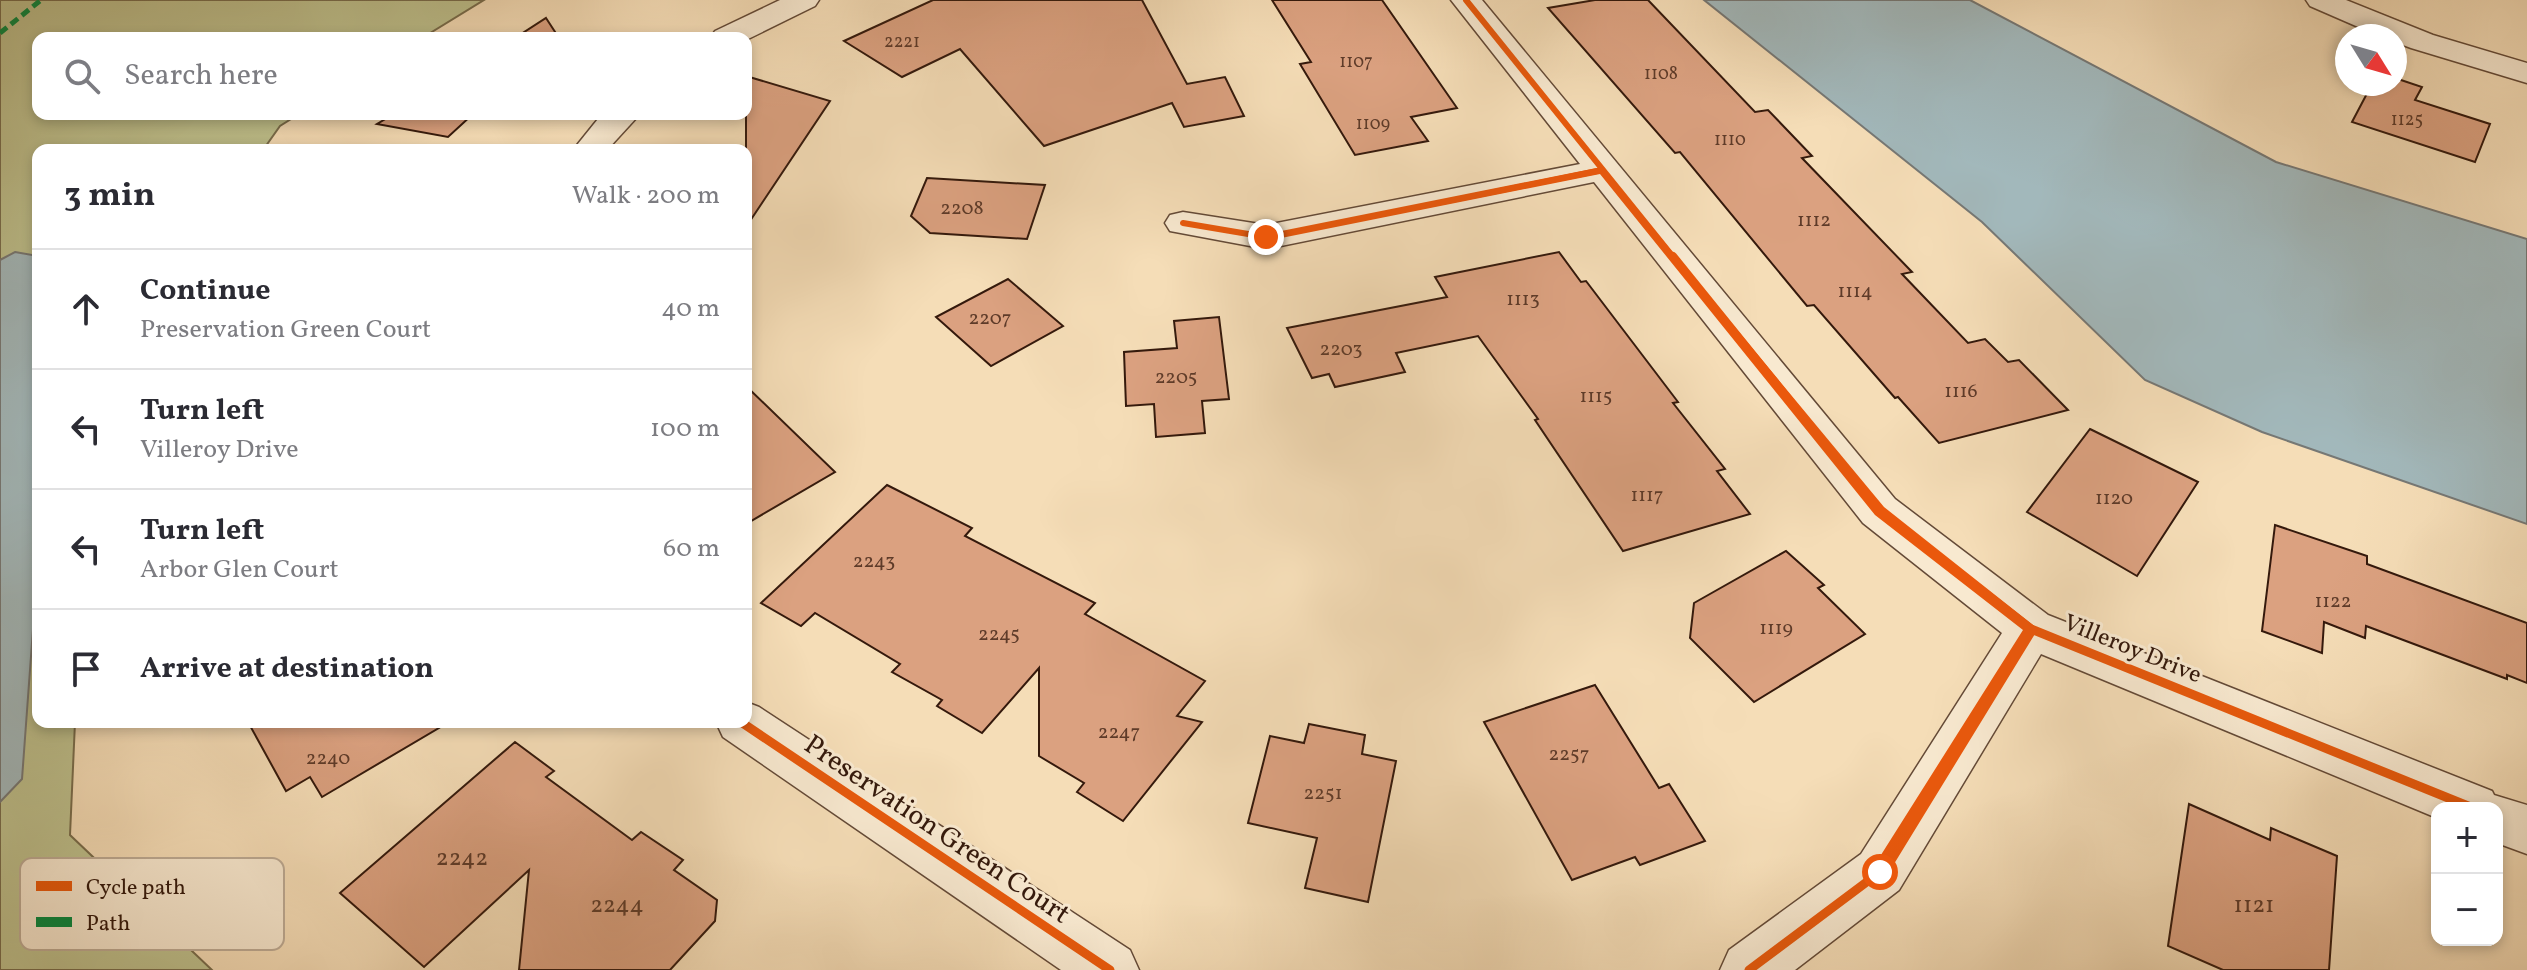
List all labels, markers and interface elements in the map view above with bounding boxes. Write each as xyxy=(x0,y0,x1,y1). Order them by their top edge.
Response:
north arrow xyxy=(2335,24,2407,96)
house number: 2221 xyxy=(884,30,920,55)
search box xyxy=(32,32,752,120)
house number: 1107 xyxy=(1339,50,1373,75)
icon: search xyxy=(60,54,104,98)
text: Search here xyxy=(124,55,278,97)
house number: 1108 xyxy=(1644,62,1678,87)
house number: 1125 xyxy=(2391,108,2423,133)
house number: 1109 xyxy=(1356,112,1390,137)
house number: 1110 xyxy=(1714,128,1746,153)
text: 3 min xyxy=(64,173,155,220)
text: Walk · 200 m xyxy=(572,178,720,214)
house number: 2208 xyxy=(940,195,984,223)
house number: 1112 xyxy=(1797,207,1831,235)
route end xyxy=(1248,219,1284,255)
text: Continue xyxy=(140,270,271,312)
house number: 1114 xyxy=(1837,278,1873,306)
house number: 1113 xyxy=(1506,286,1540,314)
icon: ahead xyxy=(64,287,108,331)
text: 40 m xyxy=(661,291,720,327)
house number: 2207 xyxy=(969,305,1012,333)
text: Preservation Green Court xyxy=(140,312,431,348)
house number: 2203 xyxy=(1319,336,1363,364)
house number: 2205 xyxy=(1155,364,1197,392)
house number: 1116 xyxy=(1944,378,1978,406)
house number: 1115 xyxy=(1580,383,1612,411)
text: Turn left xyxy=(140,390,264,432)
icon: left xyxy=(64,407,108,451)
text: 100 m xyxy=(650,411,720,447)
text: Villeroy Drive xyxy=(140,432,299,468)
house number: 1117 xyxy=(1631,482,1663,510)
house number: 1120 xyxy=(2095,485,2133,513)
text: Turn left xyxy=(140,510,264,552)
icon: left xyxy=(64,527,108,571)
text: 60 m xyxy=(663,531,720,567)
house number: 2243 xyxy=(853,548,895,576)
text: Arbor Glen Court xyxy=(140,552,339,588)
house number: 1122 xyxy=(2315,588,2352,616)
street label: Villeroy Drive xyxy=(2058,607,2207,693)
house number: 1119 xyxy=(1759,615,1793,643)
house number: 2245 xyxy=(978,621,1020,649)
icon: arrive xyxy=(64,647,108,691)
text: Arrive at destination xyxy=(140,648,434,690)
house number: 2247 xyxy=(1098,719,1140,747)
street label: Preservation Green Court xyxy=(796,726,1078,934)
house number: 2257 xyxy=(1549,741,1589,769)
house number: 2240 xyxy=(306,745,350,773)
house number: 2251 xyxy=(1304,780,1342,808)
map controls xyxy=(2431,802,2503,946)
button: + xyxy=(2431,802,2503,874)
house number: 2242 xyxy=(436,842,488,876)
route start xyxy=(1862,854,1898,890)
legend xyxy=(20,858,284,950)
text: Cycle path xyxy=(86,873,186,904)
button: − xyxy=(2431,874,2503,946)
house number: 2244 xyxy=(590,889,644,923)
house number: 1121 xyxy=(2234,889,2274,923)
text: Path xyxy=(86,909,130,940)

